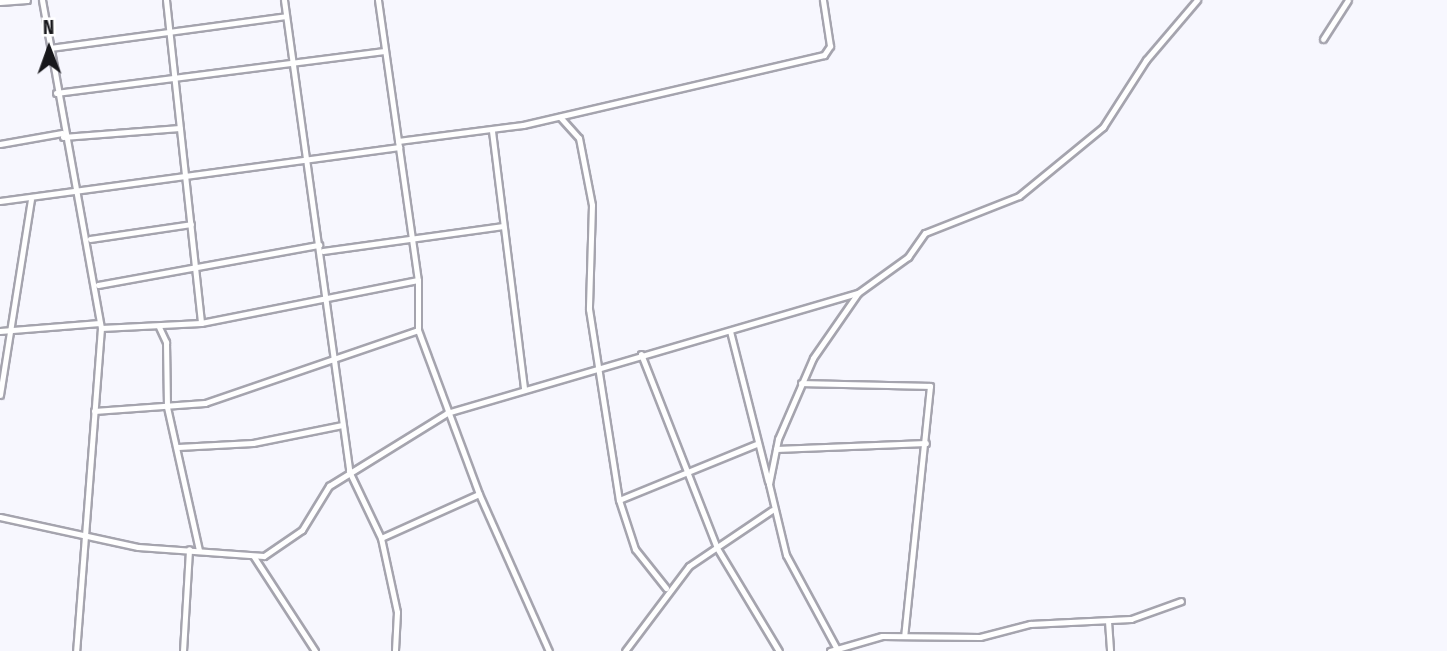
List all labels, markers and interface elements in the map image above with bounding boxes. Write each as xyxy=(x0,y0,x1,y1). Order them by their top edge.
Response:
north arrow xyxy=(14,14,84,84)
text: N xyxy=(43,16,55,39)

